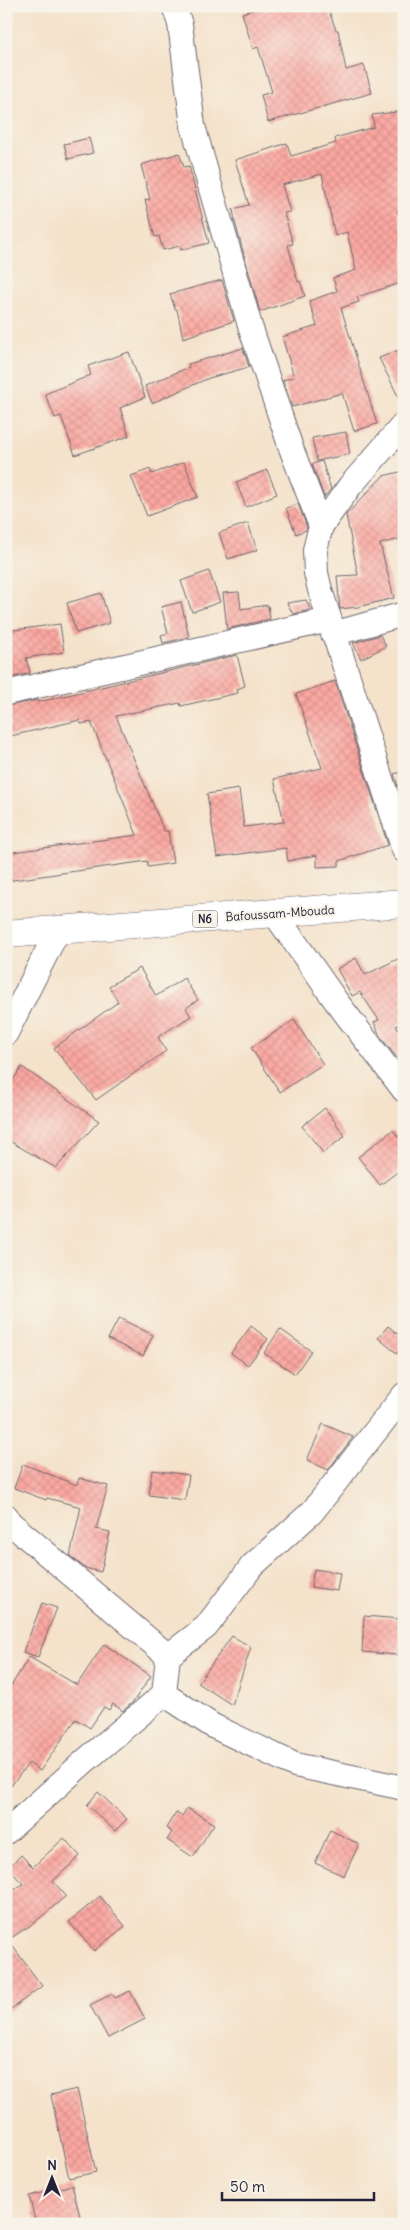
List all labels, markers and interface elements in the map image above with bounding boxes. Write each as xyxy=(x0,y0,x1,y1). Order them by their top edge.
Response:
street label: Bafoussam-Mbouda xyxy=(225,902,335,924)
road number: N6 xyxy=(192,911,218,928)
north arrow xyxy=(28,2152,78,2202)
text: N xyxy=(47,2156,57,2174)
scale bar xyxy=(222,2170,375,2202)
text: 50 m xyxy=(230,2177,265,2196)

